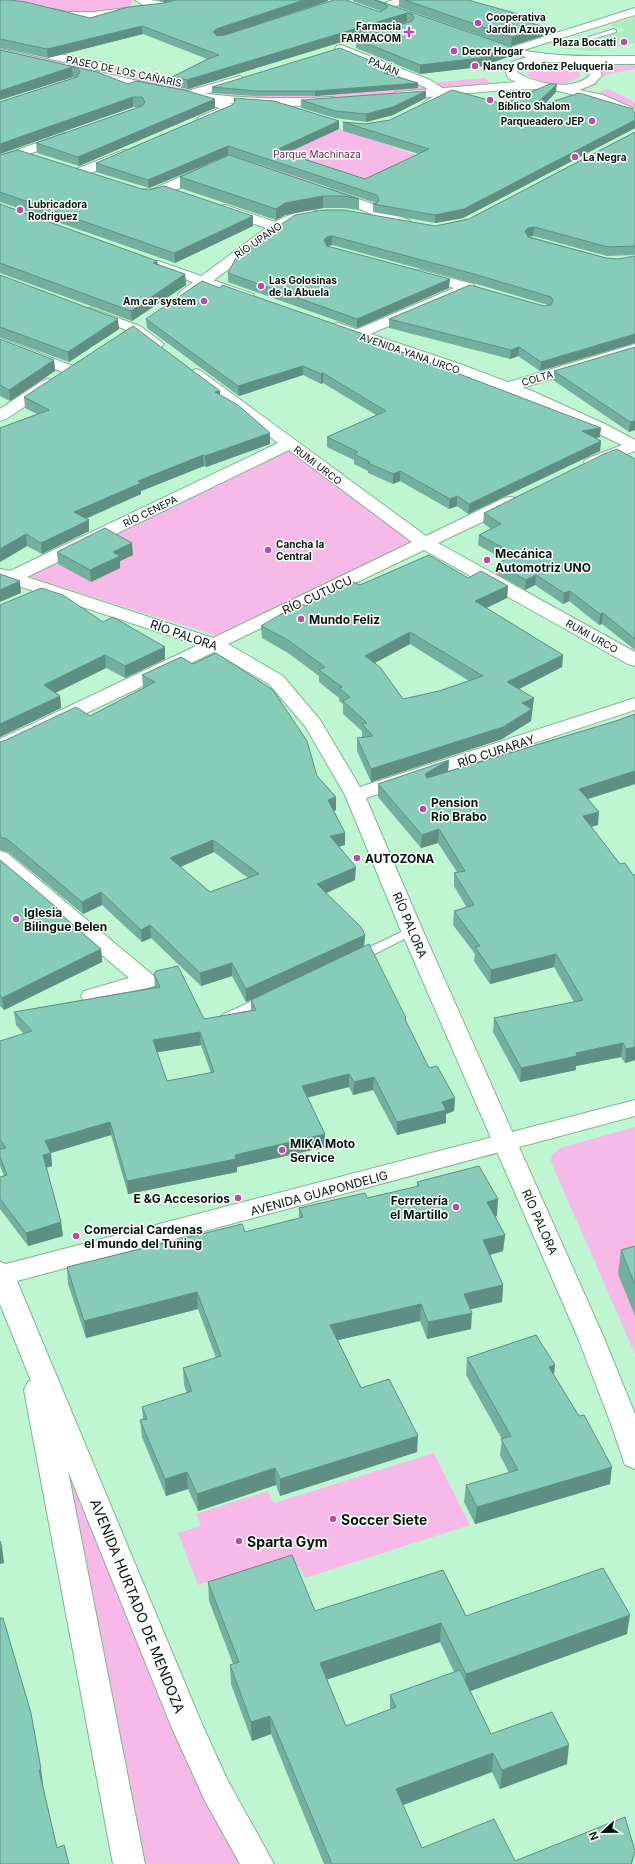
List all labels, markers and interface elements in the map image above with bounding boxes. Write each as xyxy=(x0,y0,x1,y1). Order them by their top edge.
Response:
place label: Cooperativa Jardín Azuayo xyxy=(486,11,556,36)
marker: Cooperativa Jardín Azuayo xyxy=(473,18,483,28)
place label: Farmacia FARMACOM xyxy=(341,20,401,44)
marker: Farmacia FARMACOM xyxy=(404,27,414,37)
place label: Plaza Bocatti xyxy=(553,36,616,48)
marker: Plaza Bocatti xyxy=(619,37,629,47)
place label: Decor Hogar xyxy=(462,45,523,58)
marker: Decor Hogar xyxy=(449,46,459,56)
street label: PASEO DE LOS CAÑARIS xyxy=(65,52,183,89)
street label: PAJÁN xyxy=(367,53,402,78)
place label: Nancy Ordoñez Peluqueria xyxy=(483,60,613,73)
marker: Nancy Ordoñez Peluqueria xyxy=(470,61,480,71)
place label: Centro Bíblico Shalom xyxy=(498,88,570,112)
marker: Centro Bíblico Shalom xyxy=(485,95,495,105)
place label: Parqueadero JEP xyxy=(501,115,585,127)
marker: Parqueadero JEP xyxy=(587,116,597,126)
park label: Parque Machinaza xyxy=(273,148,361,160)
place label: La Negra xyxy=(583,151,627,164)
marker: La Negra xyxy=(570,152,580,162)
place label: Lubricadora Rodriguez xyxy=(28,198,87,223)
marker: Lubricadora Rodriguez xyxy=(15,205,25,215)
street label: RÍO UPANO xyxy=(232,218,284,261)
place label: Las Golosinas de la Abuela xyxy=(269,274,337,298)
marker: Las Golosinas de la Abuela xyxy=(256,281,266,291)
place label: Am car system xyxy=(123,295,196,308)
marker: Am car system xyxy=(199,296,209,306)
street label: AVENIDA YANA URCO xyxy=(358,330,462,376)
street label: COLTA xyxy=(520,368,554,388)
street label: RUMI URCO xyxy=(292,443,345,487)
street label: RÍO CENEPA xyxy=(120,492,179,529)
place label: Cancha la Central xyxy=(276,538,324,562)
marker: Cancha la Central xyxy=(263,545,273,555)
place label: Mecánica Automotriz UNO xyxy=(495,546,591,575)
marker: Mecánica Automotriz UNO xyxy=(482,555,492,565)
street label: RÍO CUTUCU xyxy=(280,572,354,618)
place label: Mundo Feliz xyxy=(309,612,380,627)
marker: Mundo Feliz xyxy=(296,614,306,624)
street label: RÍO PALORA xyxy=(148,616,220,654)
street label: RUMI URCO xyxy=(564,617,620,655)
street label: RÍO CURARAY xyxy=(455,731,537,771)
place label: Pension Río Brabo xyxy=(431,795,487,824)
marker: Pension Río Brabo xyxy=(418,804,428,814)
place label: AUTOZONA xyxy=(365,851,434,866)
marker: AUTOZONA xyxy=(352,853,362,863)
street label: RÍO PALORA xyxy=(389,890,431,960)
place label: Iglesia Bilingue Belen xyxy=(24,905,107,934)
marker: Iglesia Bilingue Belen xyxy=(11,914,21,924)
place label: MIKA Moto Service xyxy=(290,1136,355,1165)
marker: MIKA Moto Service xyxy=(277,1145,287,1155)
street label: AVENIDA GUAPONDELIG xyxy=(249,1167,389,1219)
street label: RÍO PALORA xyxy=(519,1187,561,1257)
place label: E &G Accesorios xyxy=(134,1191,230,1206)
marker: E &G Accesorios xyxy=(233,1193,243,1203)
place label: Ferretería el Martillo xyxy=(390,1193,448,1222)
marker: Ferretería el Martillo xyxy=(451,1202,461,1212)
place label: Comercial Cardenas el mundo del Tuning xyxy=(84,1222,203,1251)
marker: Comercial Cardenas el mundo del Tuning xyxy=(71,1231,81,1241)
street label: AVENIDA HURTADO DE MENDOZA xyxy=(87,1496,189,1716)
place label: Soccer Siete xyxy=(341,1511,427,1528)
marker: Soccer Siete xyxy=(328,1514,338,1524)
place label: Sparta Gym xyxy=(247,1533,328,1550)
marker: Sparta Gym xyxy=(234,1536,244,1546)
north arrow xyxy=(583,1812,623,1852)
text: N xyxy=(586,1829,602,1842)

